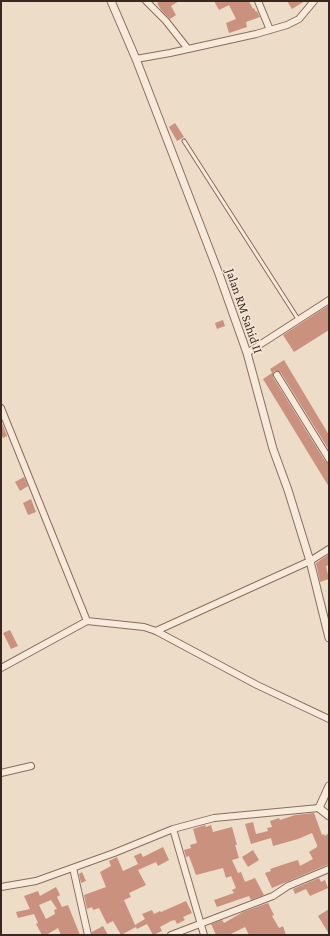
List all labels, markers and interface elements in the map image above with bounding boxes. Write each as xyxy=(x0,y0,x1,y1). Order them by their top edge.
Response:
street label: Jalan RM Sahid II xyxy=(222,266,266,356)

